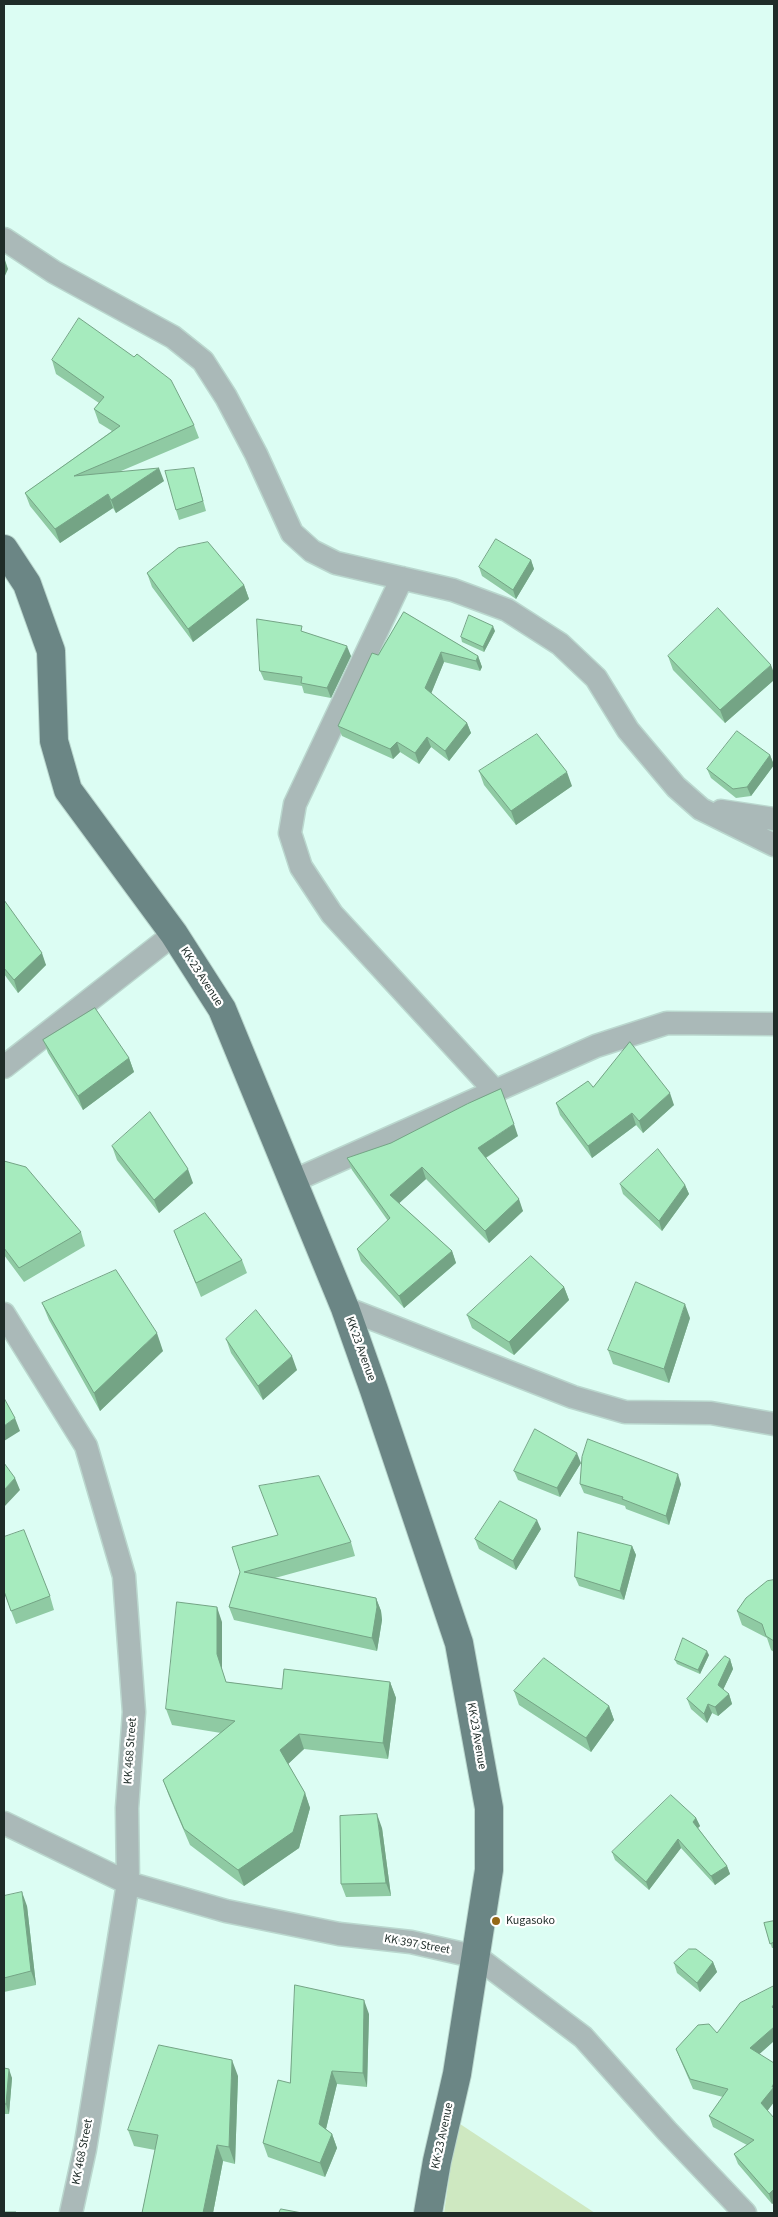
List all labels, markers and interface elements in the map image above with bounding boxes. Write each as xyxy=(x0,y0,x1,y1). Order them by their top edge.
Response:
street label: KK 23 Avenue xyxy=(177,945,225,1009)
street label: KK 23 Avenue xyxy=(342,1315,378,1383)
street label: KK 23 Avenue xyxy=(463,1701,489,1771)
street label: KK 468 Street xyxy=(121,1717,141,1785)
place label: Kugasoko xyxy=(506,1914,555,1928)
marker: Kugasoko xyxy=(490,1915,502,1927)
street label: KK 397 Street xyxy=(383,1932,451,1958)
street label: KK 23 Avenue xyxy=(429,2101,457,2171)
street label: KK 468 Street xyxy=(70,2118,96,2186)

